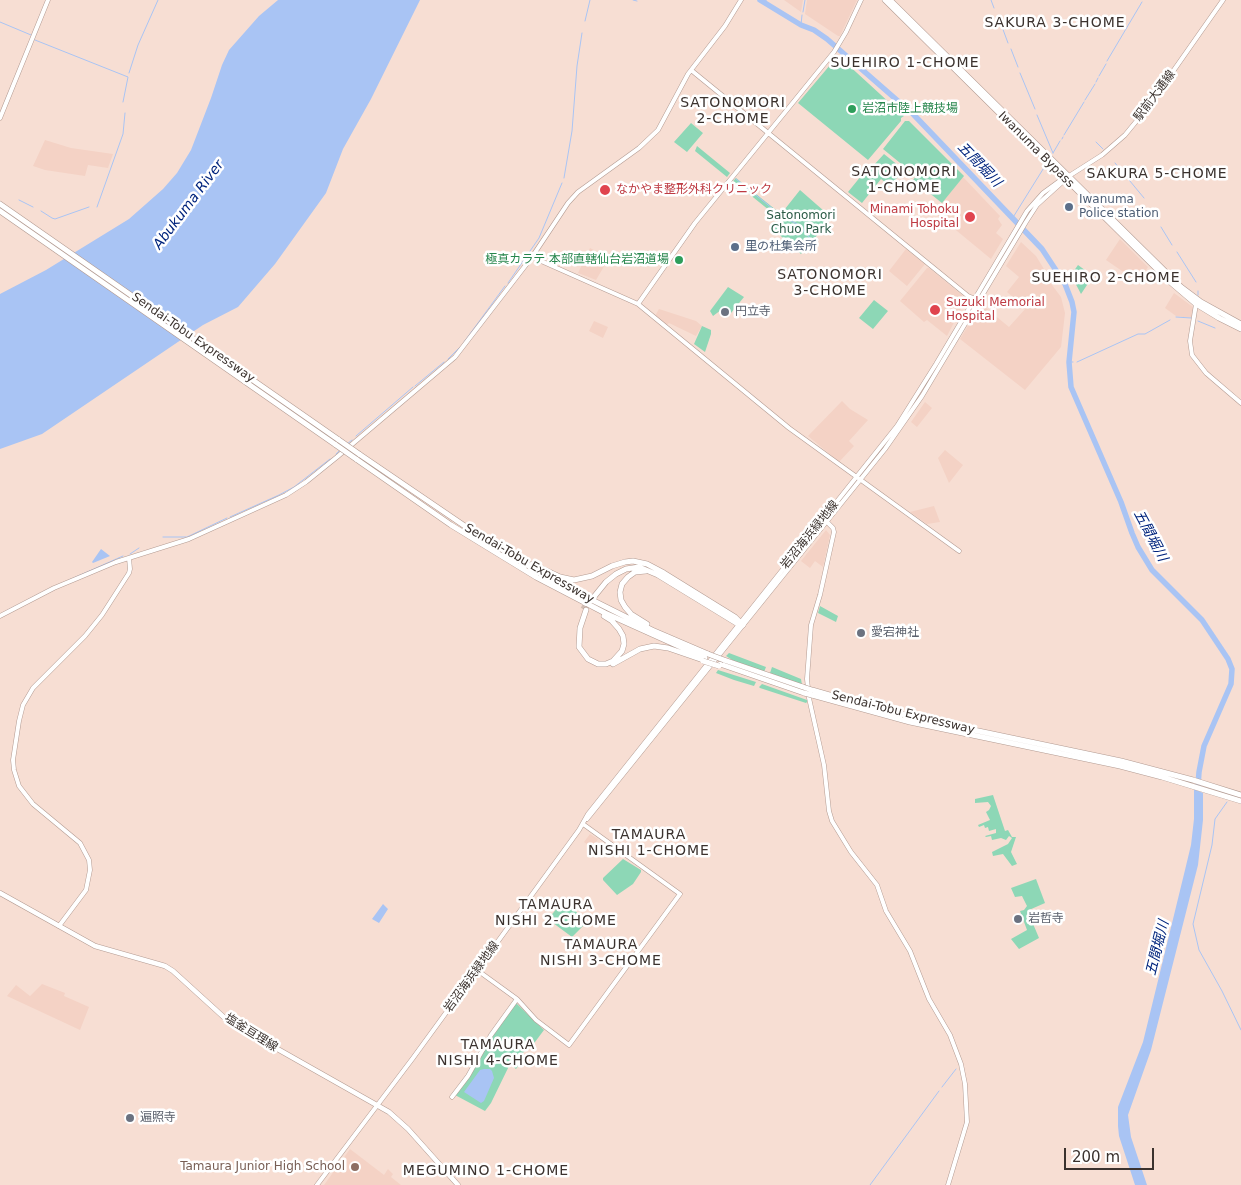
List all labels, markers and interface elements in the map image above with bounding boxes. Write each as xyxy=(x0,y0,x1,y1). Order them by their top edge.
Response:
district label: SAKURA 3-CHOME xyxy=(983,15,1127,31)
district label: SUEHIRO 1-CHOME xyxy=(829,55,981,71)
street label: 駅前大通線 xyxy=(1131,68,1179,124)
district label: SATONOMORI 2-CHOME xyxy=(679,95,787,128)
place label: 岩沼市陸上競技場 xyxy=(862,102,958,116)
marker: 岩沼市陸上競技場 xyxy=(846,103,858,115)
street label: Iwanuma Bypass xyxy=(995,109,1077,191)
water label: 五間堀川 xyxy=(954,139,1004,191)
water label: Abukuma River xyxy=(150,157,228,253)
district label: SATONOMORI 1-CHOME xyxy=(850,164,958,196)
district label: SAKURA 5-CHOME xyxy=(1085,166,1229,182)
marker: なかやま整形外科クリニック xyxy=(598,183,612,197)
place label: なかやま整形外科クリニック xyxy=(616,183,772,197)
place label: Iwanuma Police station xyxy=(1079,193,1159,221)
marker: Iwanuma Police station xyxy=(1063,201,1075,213)
place label: Minami Tohoku Hospital xyxy=(870,203,959,231)
park label: Satonomori Chuo Park xyxy=(766,209,836,237)
marker: Minami Tohoku Hospital xyxy=(963,210,977,224)
place label: 里の杜集会所 xyxy=(745,240,817,254)
marker: 里の杜集会所 xyxy=(729,241,741,253)
place label: 極真カラテ 本部直轄仙台岩沼道場 xyxy=(485,253,669,267)
marker: 極真カラテ 本部直轄仙台岩沼道場 xyxy=(673,254,685,266)
district label: SATONOMORI 3-CHOME xyxy=(776,267,884,300)
district label: SUEHIRO 2-CHOME xyxy=(1030,270,1182,286)
street label: Sendai-Tobu Expressway xyxy=(129,290,257,386)
place label: Suzuki Memorial Hospital xyxy=(946,296,1045,324)
marker: Suzuki Memorial Hospital xyxy=(928,303,942,317)
place label: 円立寺 xyxy=(735,305,771,319)
marker: 円立寺 xyxy=(719,306,731,318)
street label: 岩沼海浜緑地線 xyxy=(778,498,842,572)
water label: 五間堀川 xyxy=(1129,507,1171,565)
street label: Sendai-Tobu Expressway xyxy=(462,521,596,607)
place label: 愛宕神社 xyxy=(871,626,919,640)
marker: 愛宕神社 xyxy=(855,627,867,639)
street label: Sendai-Tobu Expressway xyxy=(830,688,976,738)
district label: TAMAURA NISHI 1-CHOME xyxy=(586,827,712,860)
district label: TAMAURA NISHI 2-CHOME xyxy=(493,897,619,930)
place label: 岩哲寺 xyxy=(1028,912,1064,926)
marker: 岩哲寺 xyxy=(1012,913,1024,925)
water label: 五間堀川 xyxy=(1143,919,1173,977)
district label: TAMAURA NISHI 3-CHOME xyxy=(538,937,664,970)
street label: 岩沼海浜緑地線 xyxy=(441,939,503,1015)
street label: 塩釜亘理線 xyxy=(222,1011,280,1055)
district label: TAMAURA NISHI 4-CHOME xyxy=(435,1037,561,1070)
place label: 遍照寺 xyxy=(140,1111,176,1125)
marker: 遍照寺 xyxy=(124,1112,136,1124)
scale bar xyxy=(1066,1138,1156,1170)
text: 200 m xyxy=(1072,1148,1120,1166)
place label: Tamaura Junior High School xyxy=(180,1160,345,1174)
marker: Tamaura Junior High School xyxy=(349,1161,361,1173)
district label: MEGUMINO 1-CHOME xyxy=(401,1163,571,1179)

